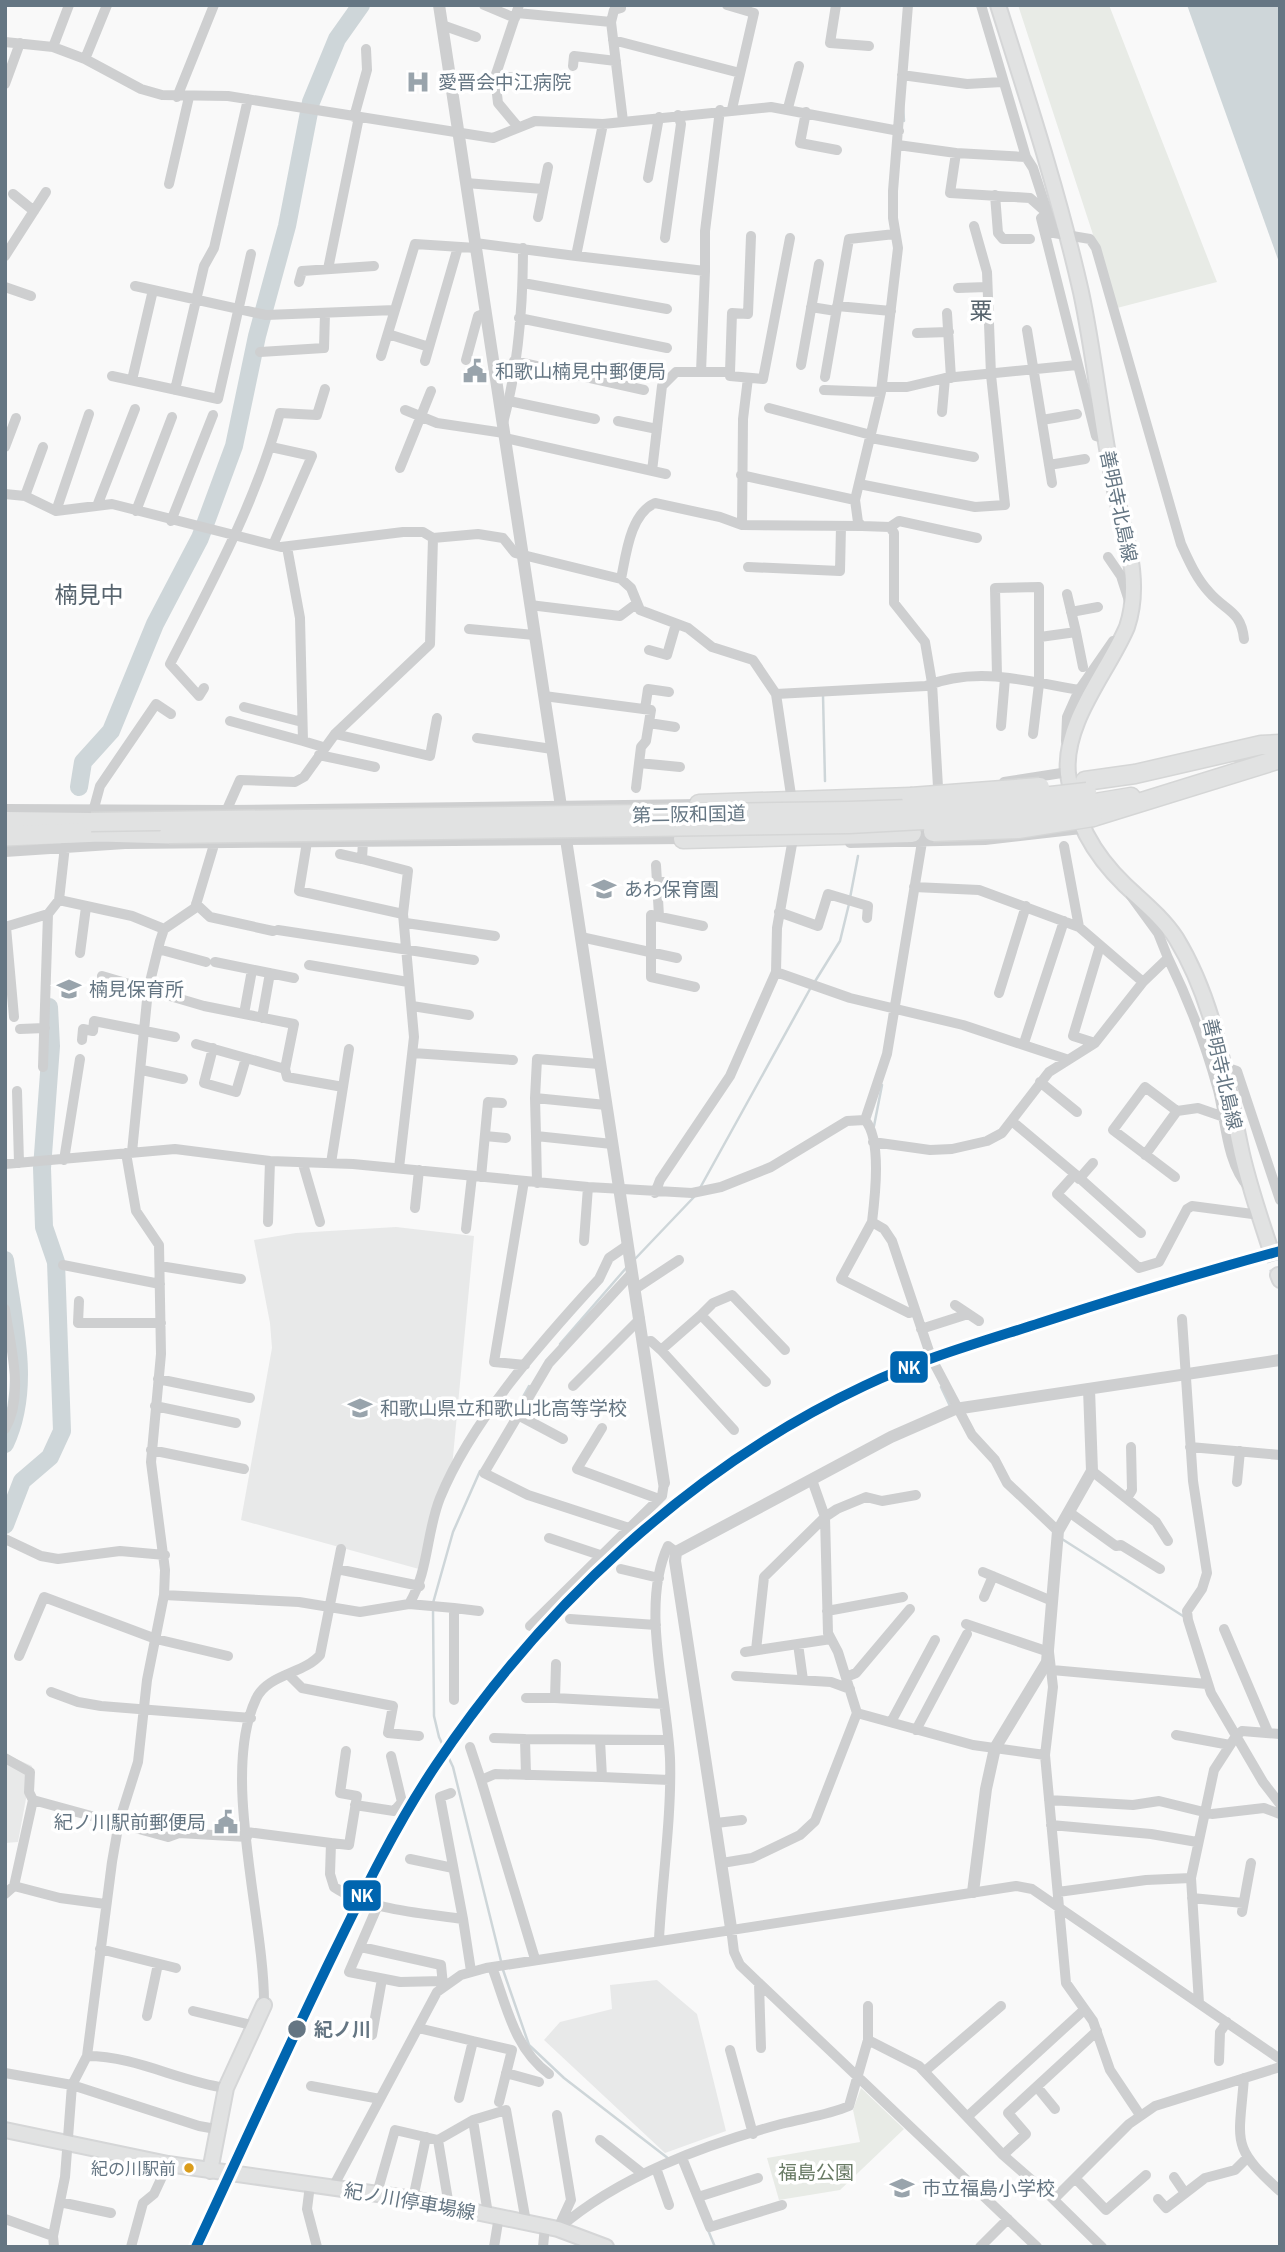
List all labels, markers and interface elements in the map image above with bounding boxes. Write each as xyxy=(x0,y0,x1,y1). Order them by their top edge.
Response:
hospital icon: 愛晋会中江病院 xyxy=(404,68,432,96)
place label: 愛晋会中江病院 xyxy=(438,69,571,95)
district label: 粟 xyxy=(970,295,993,326)
public building icon: 和歌山楠見中郵便局 xyxy=(461,357,489,385)
place label: 和歌山楠見中郵便局 xyxy=(495,358,666,384)
street label: 善明寺北島線 xyxy=(1094,448,1144,564)
district label: 楠見中 xyxy=(55,579,124,610)
street label: 第二阪和国道 xyxy=(632,800,746,828)
school or university icon: あわ保育園 xyxy=(590,875,618,903)
place label: あわ保育園 xyxy=(624,876,719,902)
school or university icon: 楠見保育所 xyxy=(55,975,83,1003)
place label: 楠見保育所 xyxy=(89,976,184,1002)
street label: 善明寺北島線 xyxy=(1198,1016,1248,1132)
line badge: NK xyxy=(889,1350,929,1384)
text: NK xyxy=(898,1354,921,1380)
school or university icon: 和歌山県立和歌山北高等学校 xyxy=(346,1394,374,1422)
place label: 和歌山県立和歌山北高等学校 xyxy=(380,1395,627,1421)
public building icon: 紀ノ川駅前郵便局 xyxy=(212,1808,240,1836)
place label: 紀ノ川駅前郵便局 xyxy=(54,1809,206,1835)
line badge: NK xyxy=(342,1879,382,1912)
text: NK xyxy=(351,1882,374,1908)
place label: 紀ノ川 xyxy=(314,2016,371,2042)
marker: 紀ノ川 xyxy=(286,2018,308,2040)
place label: 紀の川駅前 xyxy=(91,2157,176,2180)
park label: 福島公園 xyxy=(778,2159,854,2185)
marker: 紀の川駅前 xyxy=(182,2161,196,2175)
school or university icon: 市立福島小学校 xyxy=(888,2174,916,2202)
place label: 市立福島小学校 xyxy=(922,2175,1055,2201)
street label: 紀ノ川停車場線 xyxy=(342,2177,478,2225)

